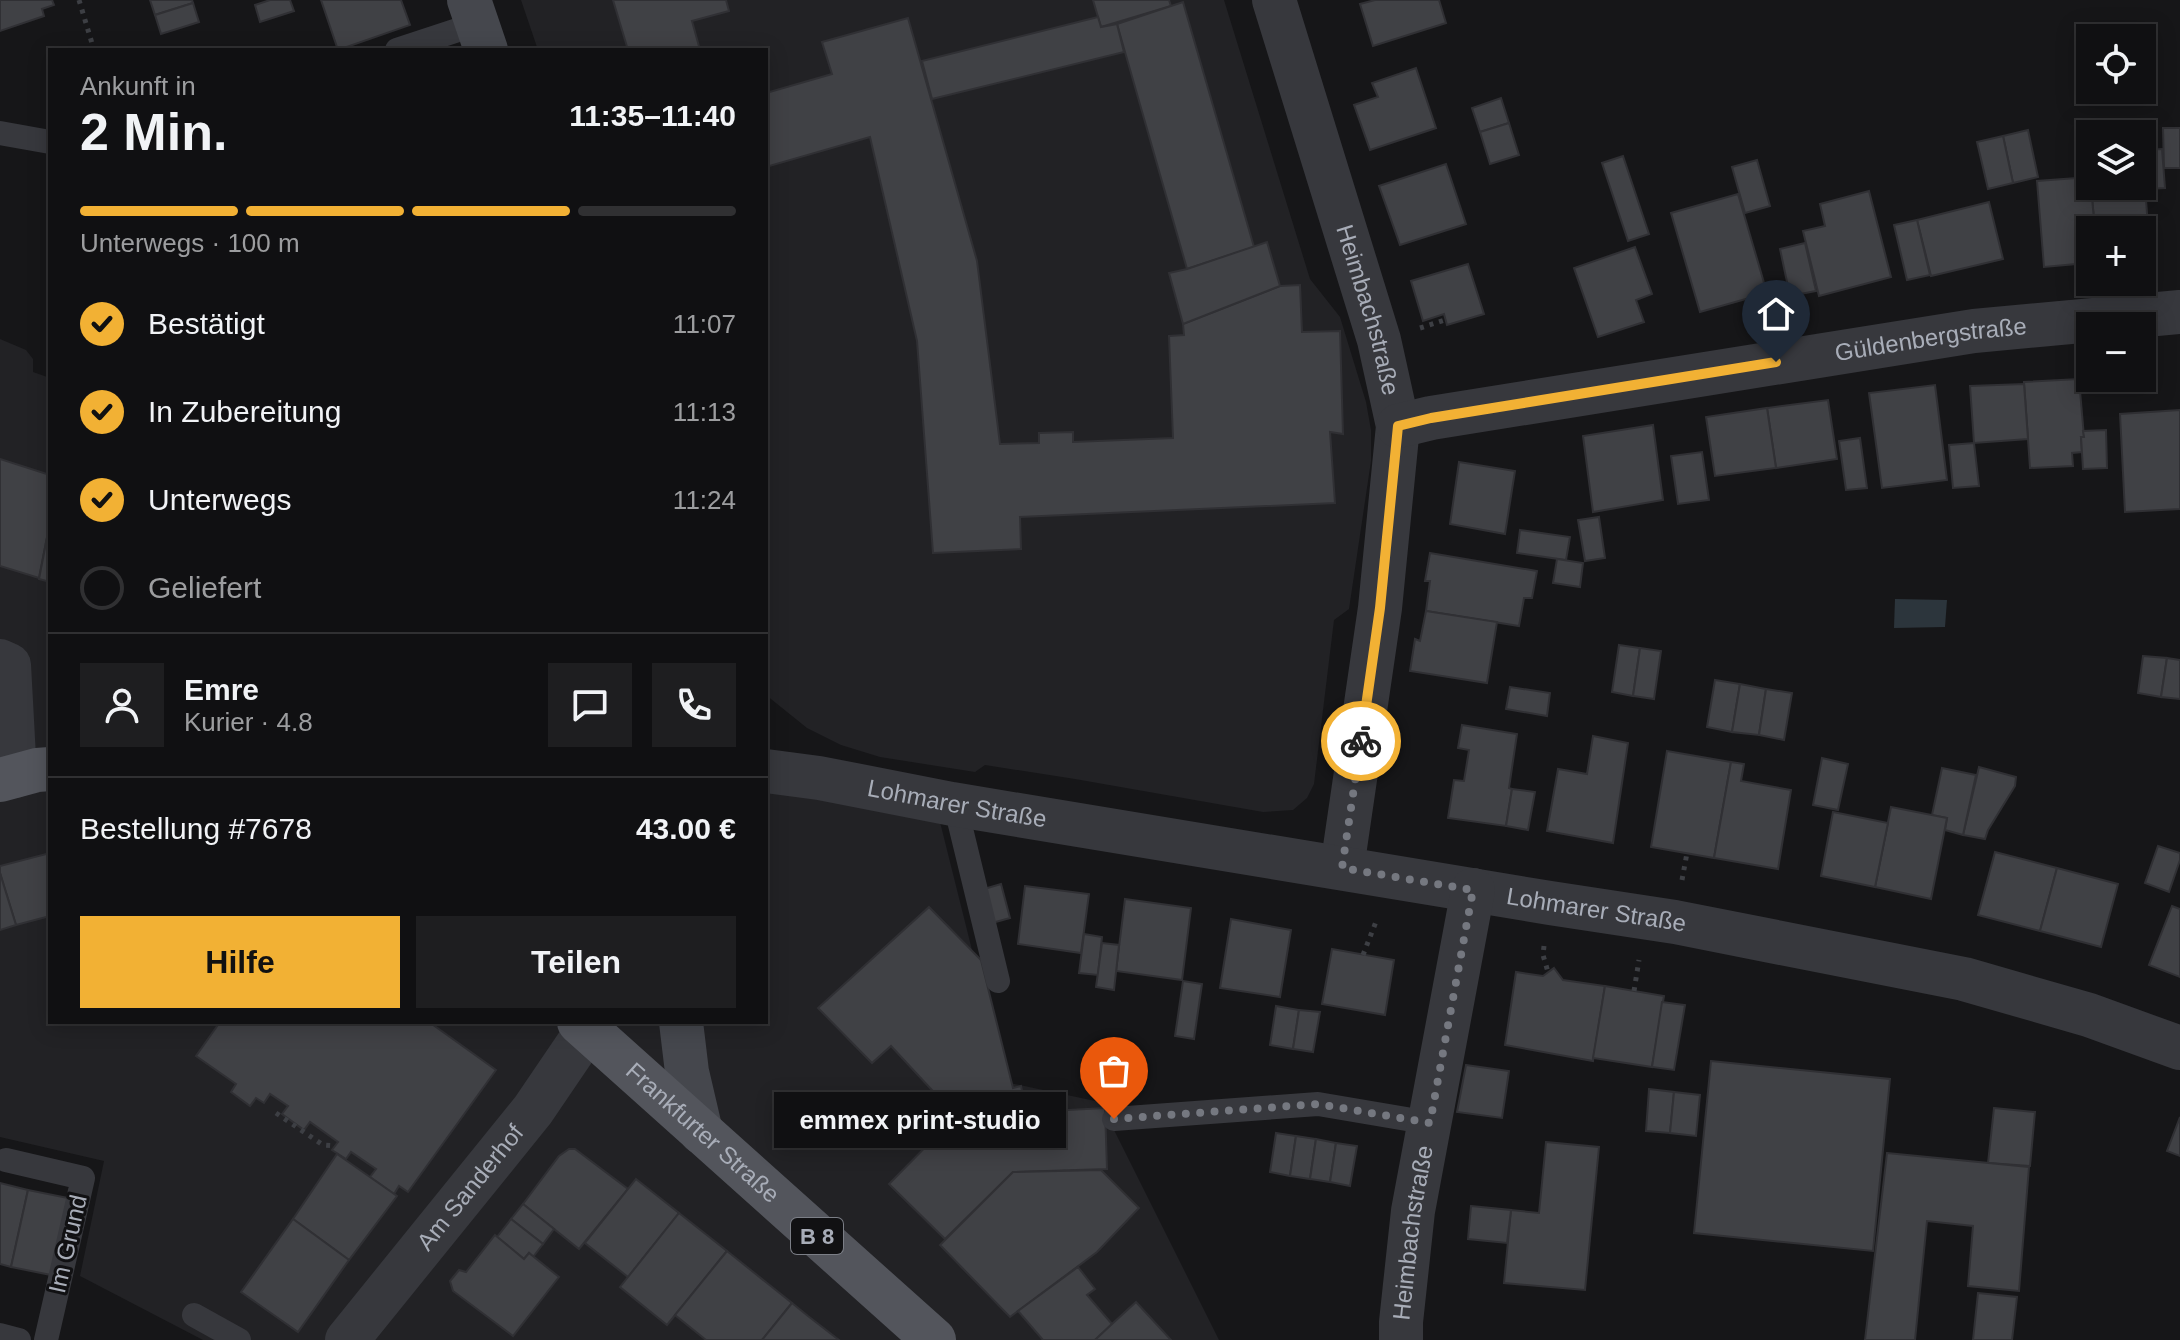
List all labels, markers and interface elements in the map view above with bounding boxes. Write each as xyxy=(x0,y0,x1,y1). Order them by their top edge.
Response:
map controls xyxy=(2076,24,2156,392)
button: locate xyxy=(2076,24,2156,104)
text: Ankunft in xyxy=(80,71,196,101)
text: 11:35–11:40 xyxy=(569,99,736,132)
text: 2 Min. xyxy=(80,103,227,161)
button: layers xyxy=(2076,120,2156,200)
button: + xyxy=(2076,216,2156,296)
street label: Heimbachstraße xyxy=(1331,221,1405,398)
text: Unterwegs · 100 m xyxy=(80,228,300,258)
pin xyxy=(1742,280,1810,362)
icon: home xyxy=(1754,292,1798,336)
icon: check xyxy=(80,302,124,346)
text: Bestätigt xyxy=(148,307,265,340)
text: 11:07 xyxy=(673,309,736,339)
street label: Güldenbergstraße xyxy=(1833,312,2028,366)
button: − xyxy=(2076,312,2156,392)
icon: check xyxy=(80,390,124,434)
text: In Zubereitung xyxy=(148,395,341,428)
text: 11:13 xyxy=(673,397,736,427)
icon: check xyxy=(80,478,124,522)
text: Unterwegs xyxy=(148,483,291,516)
text: 11:24 xyxy=(673,485,736,515)
text: Geliefert xyxy=(148,571,261,604)
button: person xyxy=(80,663,164,747)
button: chat xyxy=(548,663,632,747)
button: phone xyxy=(652,663,736,747)
text: Emre xyxy=(184,673,259,706)
courier xyxy=(1321,701,1401,781)
text: Kurier · 4.8 xyxy=(184,707,313,737)
icon: bike xyxy=(1339,719,1383,763)
street label: Lohmarer Straße xyxy=(865,774,1049,832)
text: Bestellung #7678 xyxy=(80,812,312,845)
text: 43.00 € xyxy=(636,812,736,845)
street label: Lohmarer Straße xyxy=(1505,882,1689,937)
button: Hilfe xyxy=(80,916,400,1008)
button: Teilen xyxy=(416,916,736,1008)
pin xyxy=(1080,1037,1148,1119)
icon: bag xyxy=(1092,1049,1136,1093)
street label: Frankfurter Straße xyxy=(621,1057,785,1208)
callout: emmex print-studio xyxy=(774,1091,1066,1147)
text: emmex print-studio xyxy=(799,1105,1041,1135)
street label: Am Sanderhof xyxy=(411,1119,529,1255)
street label: Heimbachstraße xyxy=(1387,1143,1438,1322)
street label: Im Grund xyxy=(43,1192,92,1296)
road number: B 8 xyxy=(791,1218,843,1254)

